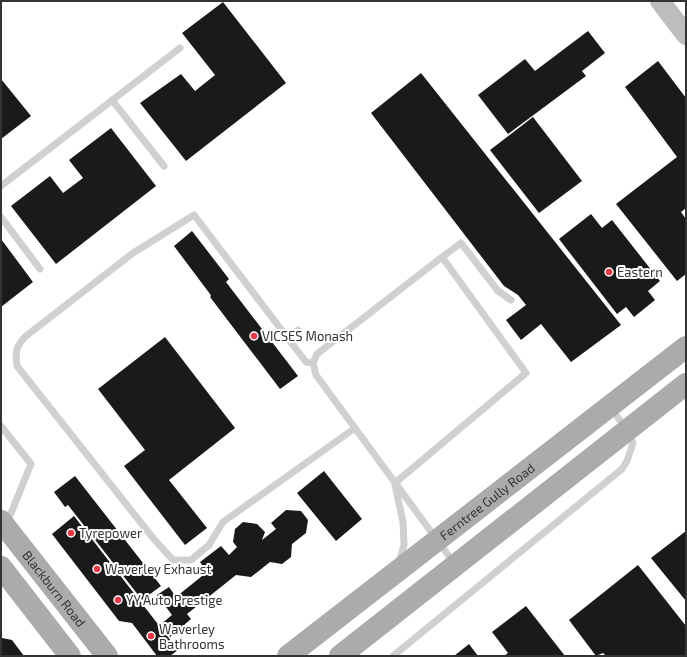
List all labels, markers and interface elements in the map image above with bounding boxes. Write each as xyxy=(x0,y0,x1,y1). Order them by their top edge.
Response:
place label: Eastern xyxy=(617,264,663,280)
marker: Eastern xyxy=(604,267,614,277)
place label: VICSES Monash xyxy=(262,328,353,344)
marker: VICSES Monash xyxy=(249,331,259,341)
street label: Ferntree Gully Road xyxy=(436,460,538,543)
place label: Tyrepower xyxy=(79,525,142,541)
marker: Tyrepower xyxy=(66,528,76,538)
street label: Blackburn Road xyxy=(19,547,89,630)
place label: Waverley Exhaust xyxy=(105,561,211,577)
marker: Waverley Exhaust xyxy=(92,564,102,574)
place label: YY Auto Prestige xyxy=(126,592,222,608)
marker: YY Auto Prestige xyxy=(113,595,123,605)
place label: Waverley Bathrooms xyxy=(159,621,225,652)
marker: Waverley Bathrooms xyxy=(146,631,156,641)

